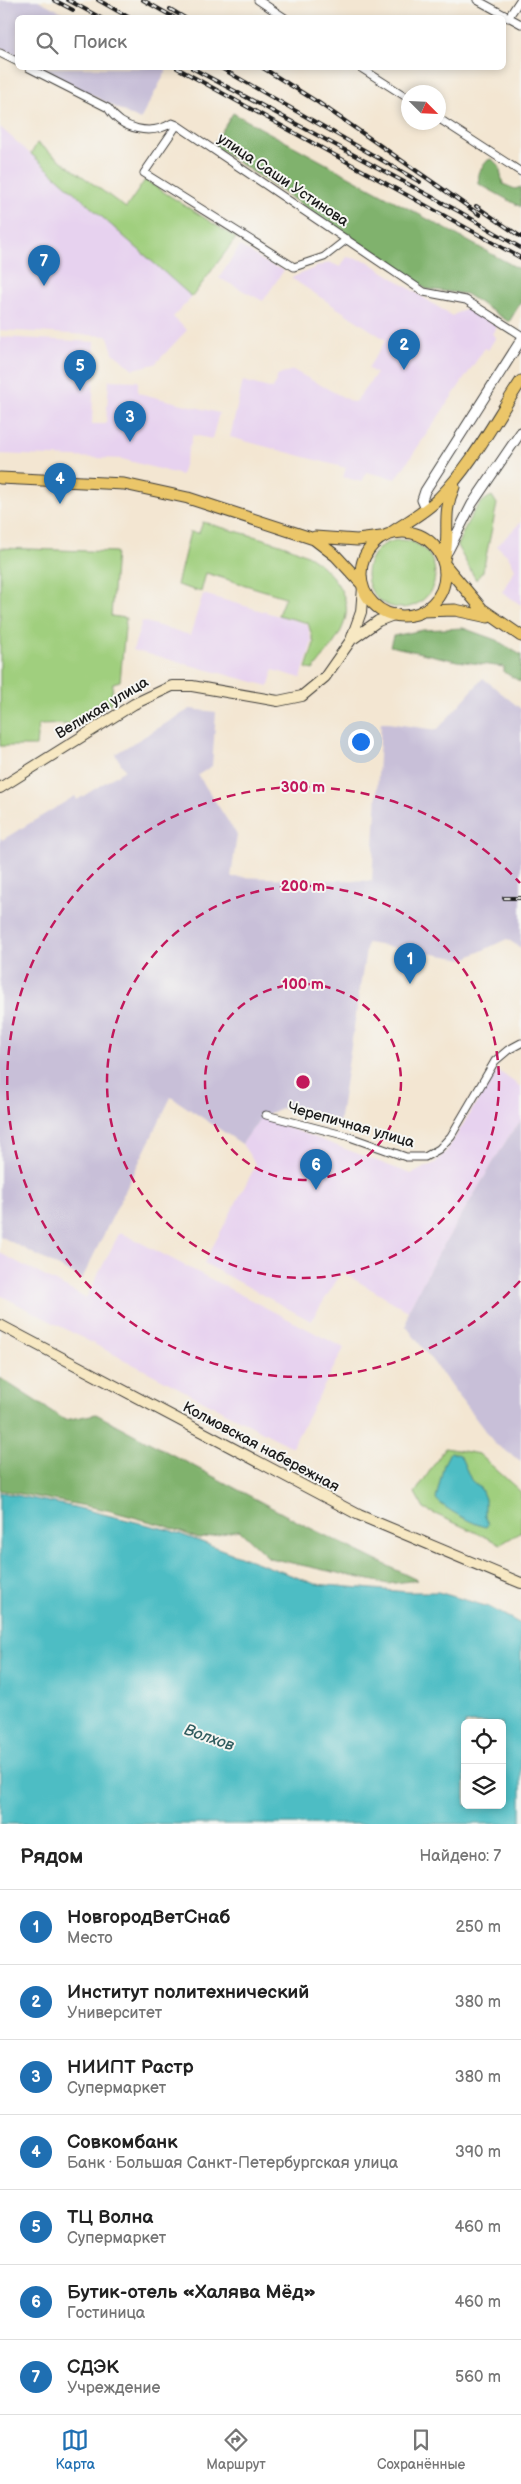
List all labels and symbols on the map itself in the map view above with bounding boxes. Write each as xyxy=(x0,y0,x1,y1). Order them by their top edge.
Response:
north arrow xyxy=(401,85,446,130)
street label: улица Саши Устинова xyxy=(214,129,352,231)
pin: 7 xyxy=(28,245,60,286)
pin: 2 xyxy=(388,329,420,370)
pin: 5 xyxy=(64,350,96,391)
pin: 3 xyxy=(114,401,146,442)
pin: 4 xyxy=(44,463,76,504)
street label: Великая улица xyxy=(52,673,152,743)
your location xyxy=(348,729,374,755)
text: 300 m xyxy=(281,778,325,797)
text: 200 m xyxy=(281,877,325,896)
pin: 1 xyxy=(394,943,426,984)
text: 100 m xyxy=(282,975,324,994)
centre of rings xyxy=(294,1073,312,1091)
street label: Черепичная улица xyxy=(285,1098,417,1152)
pin: 6 xyxy=(300,1149,332,1190)
street label: Колмовская набережная xyxy=(179,1398,343,1496)
water label: Волхов xyxy=(182,1721,237,1756)

